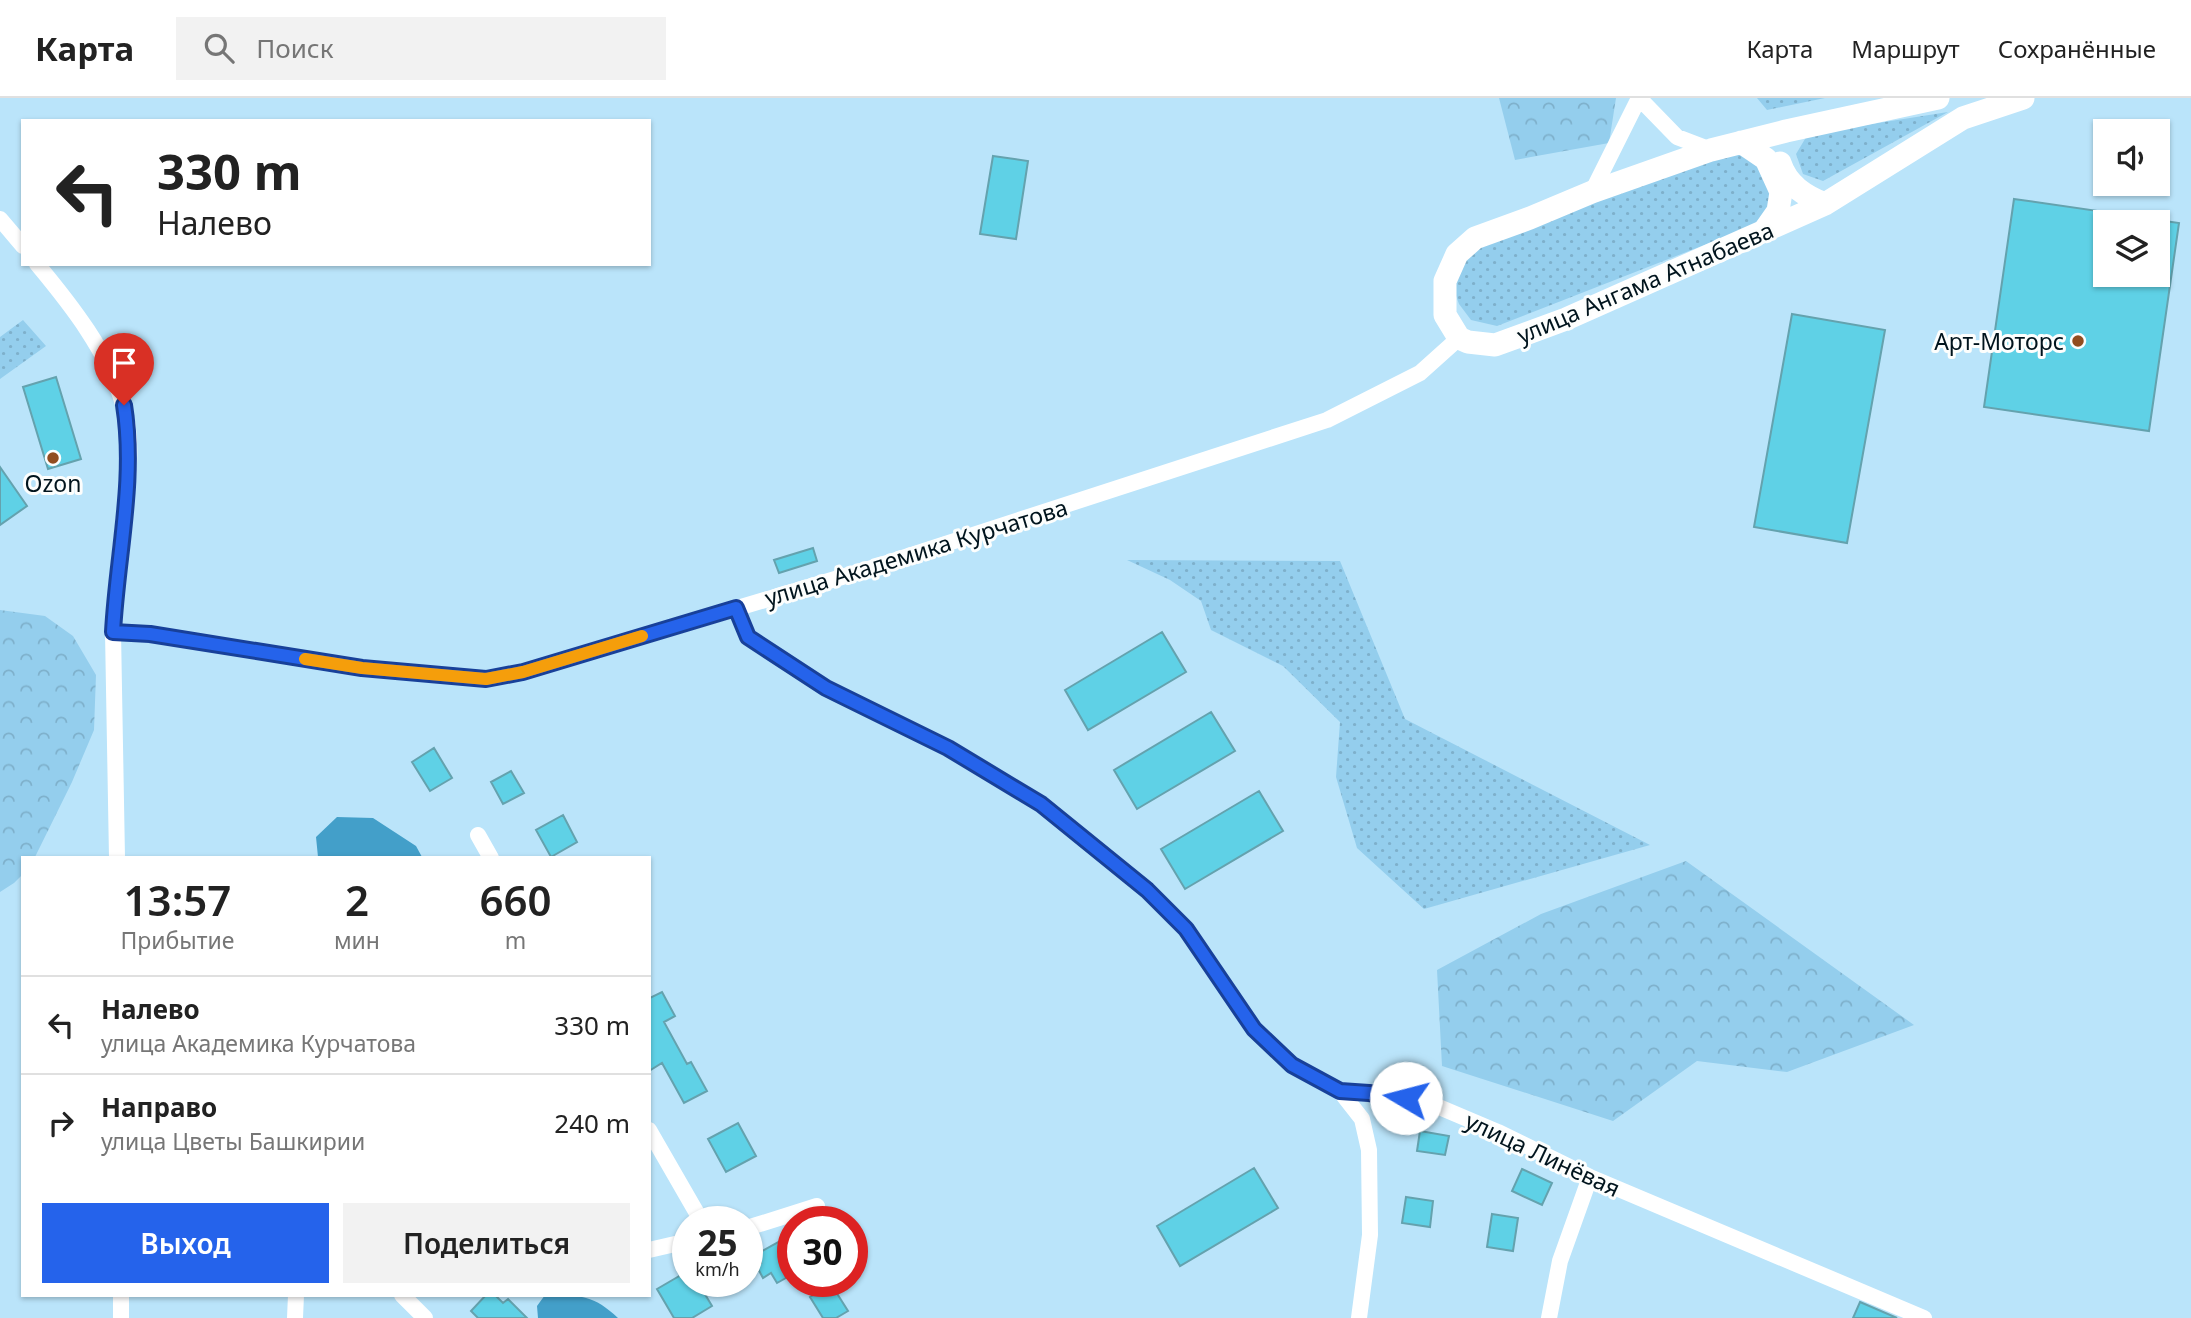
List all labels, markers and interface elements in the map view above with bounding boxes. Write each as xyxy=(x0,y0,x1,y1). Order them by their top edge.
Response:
search box xyxy=(176,17,666,80)
text: Карта xyxy=(35,26,134,71)
icon: search xyxy=(200,29,238,67)
text: Поиск xyxy=(256,30,333,66)
text: Карта xyxy=(1746,32,1813,65)
text: Маршрут xyxy=(1851,32,1960,65)
text: Сохранённые xyxy=(1998,32,2156,65)
map controls xyxy=(2093,119,2170,287)
button: sound xyxy=(2093,119,2170,196)
text: 330 m xyxy=(157,138,302,204)
icon: left xyxy=(42,147,133,238)
text: Налево xyxy=(157,201,272,244)
button: layers xyxy=(2093,210,2170,287)
street label: улица Ангама Атнабаева xyxy=(1512,213,1778,351)
place label: Арт-Моторс xyxy=(1934,325,2064,357)
pin xyxy=(94,333,154,405)
marker: Арт-Моторс xyxy=(2070,333,2086,349)
icon: arrive xyxy=(105,344,143,382)
marker: Ozon xyxy=(45,450,61,466)
place label: Ozon xyxy=(25,467,81,499)
street label: улица Академика Курчатова xyxy=(761,491,1071,613)
text: 13:57 xyxy=(124,871,231,928)
text: 2 xyxy=(345,871,369,928)
text: 660 xyxy=(479,871,552,928)
text: Прибытие xyxy=(120,924,234,956)
text: мин xyxy=(334,924,380,956)
text: m xyxy=(505,924,526,956)
text: Налево xyxy=(101,991,200,1027)
icon: left xyxy=(42,1006,80,1044)
text: 330 m xyxy=(554,1007,630,1043)
text: улица Академика Курчатова xyxy=(101,1027,416,1059)
position arrow xyxy=(1369,1061,1443,1135)
text: Направо xyxy=(101,1089,217,1125)
icon: right xyxy=(42,1104,80,1142)
street label: улица Линёвая xyxy=(1460,1104,1626,1204)
text: 240 m xyxy=(554,1105,630,1141)
text: улица Цветы Башкирии xyxy=(101,1125,365,1157)
button: Выход xyxy=(42,1203,329,1283)
button: Поделиться xyxy=(343,1203,630,1283)
speed limit sign: 30 xyxy=(777,1206,868,1297)
text: 25 xyxy=(697,1219,738,1266)
text: km/h xyxy=(695,1257,740,1281)

